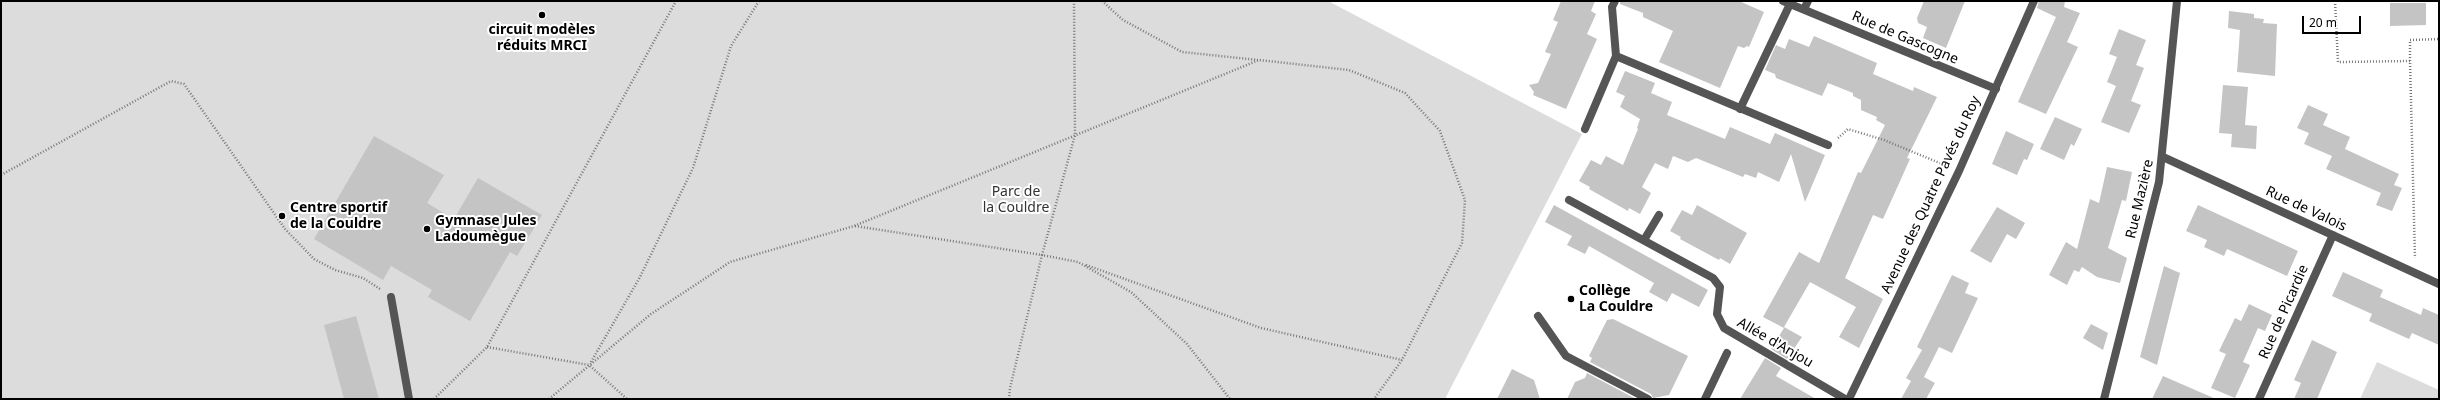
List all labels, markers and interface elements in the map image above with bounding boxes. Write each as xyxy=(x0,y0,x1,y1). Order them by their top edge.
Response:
street label: Rue de Gascogne xyxy=(1849,8,1961,68)
scale bar xyxy=(2304,8,2363,34)
marker: circuit modèles réduits MRCI xyxy=(537,10,547,20)
text: 20 m xyxy=(2309,14,2337,31)
place label: circuit modèles réduits MRCI xyxy=(489,22,595,54)
street label: Avenue des Quatre Pavés du Roy xyxy=(1878,94,1984,296)
street label: Rue Mazière xyxy=(2123,158,2157,240)
street label: Rue de Valois xyxy=(2263,183,2349,235)
park label: Parc de la Couldre xyxy=(983,184,1049,216)
place label: Centre sportif de la Couldre xyxy=(290,200,387,232)
marker: Centre sportif de la Couldre xyxy=(277,211,287,221)
place label: Gymnase Jules Ladoumègue xyxy=(435,213,537,246)
marker: Gymnase Jules Ladoumègue xyxy=(422,224,432,234)
street label: Rue de Picardie xyxy=(2256,262,2312,362)
place label: Collège La Couldre xyxy=(1579,283,1653,316)
marker: Collège La Couldre xyxy=(1566,294,1576,304)
street label: Allée d'Anjou xyxy=(1734,315,1816,371)

